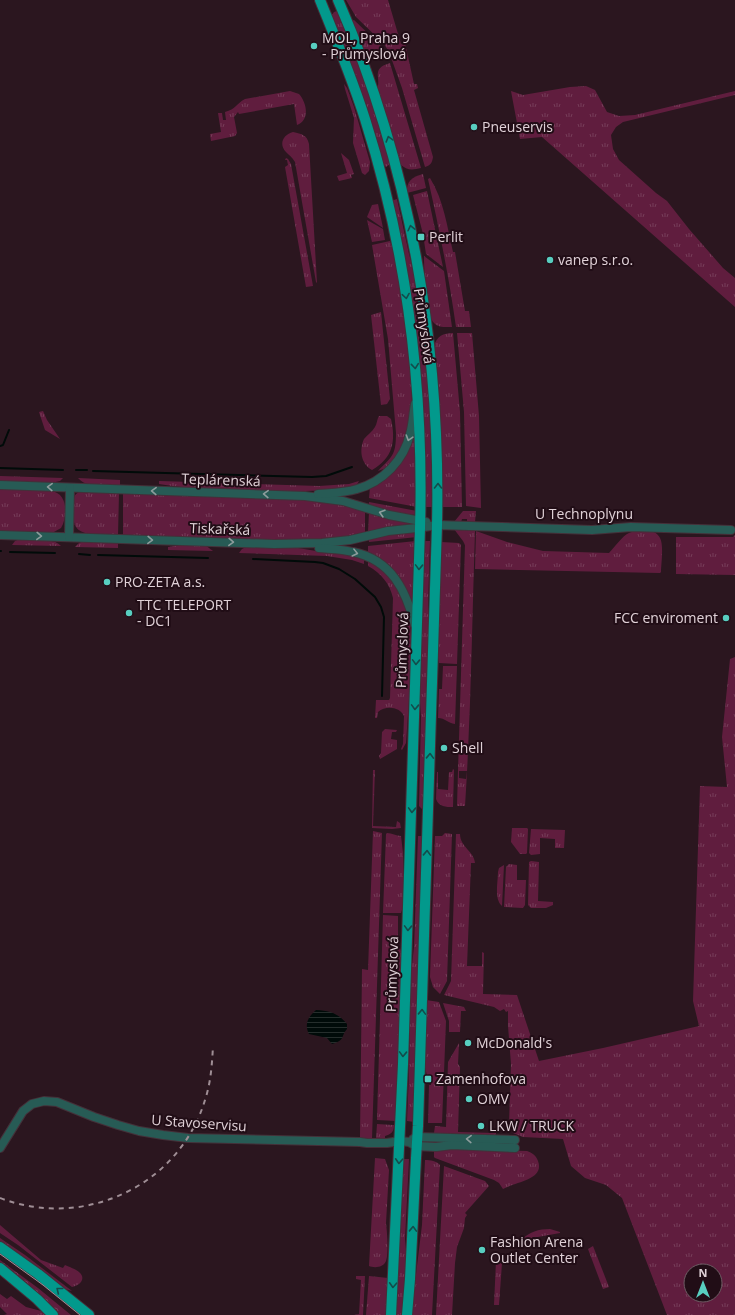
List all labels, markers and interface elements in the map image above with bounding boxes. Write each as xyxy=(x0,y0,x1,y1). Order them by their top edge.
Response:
place label: MOL, Praha 9 - Průmyslová xyxy=(322,28,410,63)
marker: MOL, Praha 9 - Průmyslová xyxy=(309,41,319,51)
place label: Pneuservis xyxy=(482,117,553,136)
marker: Pneuservis xyxy=(469,122,479,132)
one-way arrow xyxy=(385,136,393,142)
one-way arrow xyxy=(407,225,415,231)
place label: Perlit xyxy=(429,227,463,246)
marker: Perlit xyxy=(416,232,426,242)
place label: vanep s.r.o. xyxy=(558,250,633,269)
marker: vanep s.r.o. xyxy=(545,255,555,265)
street label: Průmyslová xyxy=(410,287,439,365)
one-way arrow xyxy=(402,293,410,299)
one-way arrow xyxy=(411,363,420,369)
one-way arrow xyxy=(405,434,414,441)
street label: Teplárenská xyxy=(181,469,261,490)
one-way arrow xyxy=(47,483,53,491)
one-way arrow xyxy=(434,483,442,489)
one-way arrow xyxy=(151,486,157,495)
one-way arrow xyxy=(263,490,269,499)
street label: U Technoplynu xyxy=(535,504,633,523)
one-way arrow xyxy=(379,509,386,518)
street label: Tiskařská xyxy=(189,518,251,539)
one-way arrow xyxy=(36,532,42,540)
one-way arrow xyxy=(147,536,153,544)
one-way arrow xyxy=(228,538,234,547)
one-way arrow xyxy=(352,548,358,556)
one-way arrow xyxy=(415,564,423,570)
place label: PRO-ZETA a.s. xyxy=(115,572,205,591)
marker: PRO-ZETA a.s. xyxy=(102,577,112,587)
place label: TTC TELEPORT - DC1 xyxy=(137,595,231,630)
marker: TTC TELEPORT - DC1 xyxy=(124,608,134,618)
place label: FCC enviroment xyxy=(614,608,718,627)
street label: Průmyslová xyxy=(391,612,412,688)
marker: FCC enviroment xyxy=(721,613,731,623)
one-way arrow xyxy=(412,659,420,665)
one-way arrow xyxy=(411,704,419,710)
place label: Shell xyxy=(452,738,483,757)
marker: Shell xyxy=(439,743,449,753)
one-way arrow xyxy=(426,753,435,759)
one-way arrow xyxy=(407,807,416,813)
one-way arrow xyxy=(423,850,431,856)
one-way arrow xyxy=(404,925,412,931)
street label: Průmyslová xyxy=(381,936,402,1012)
one-way arrow xyxy=(418,1009,426,1015)
place label: McDonald's xyxy=(476,1033,552,1052)
marker: McDonald's xyxy=(463,1038,473,1048)
one-way arrow xyxy=(399,1051,408,1057)
place label: Zamenhofova xyxy=(436,1069,526,1088)
marker: Zamenhofova xyxy=(423,1074,433,1084)
place label: OMV xyxy=(477,1089,509,1108)
marker: OMV xyxy=(464,1094,474,1104)
street label: U Stavoservisu xyxy=(151,1110,247,1135)
place label: LKW / TRUCK xyxy=(489,1116,575,1135)
marker: LKW / TRUCK xyxy=(476,1121,486,1131)
one-way arrow xyxy=(466,1134,472,1143)
one-way arrow xyxy=(395,1158,404,1164)
one-way arrow xyxy=(408,1226,417,1232)
place label: Fashion Arena Outlet Center xyxy=(490,1232,583,1267)
marker: Fashion Arena Outlet Center xyxy=(477,1245,487,1255)
north arrow xyxy=(683,1263,723,1303)
text: N xyxy=(699,1265,707,1280)
one-way arrow xyxy=(389,1282,397,1288)
one-way arrow xyxy=(56,1288,64,1295)

